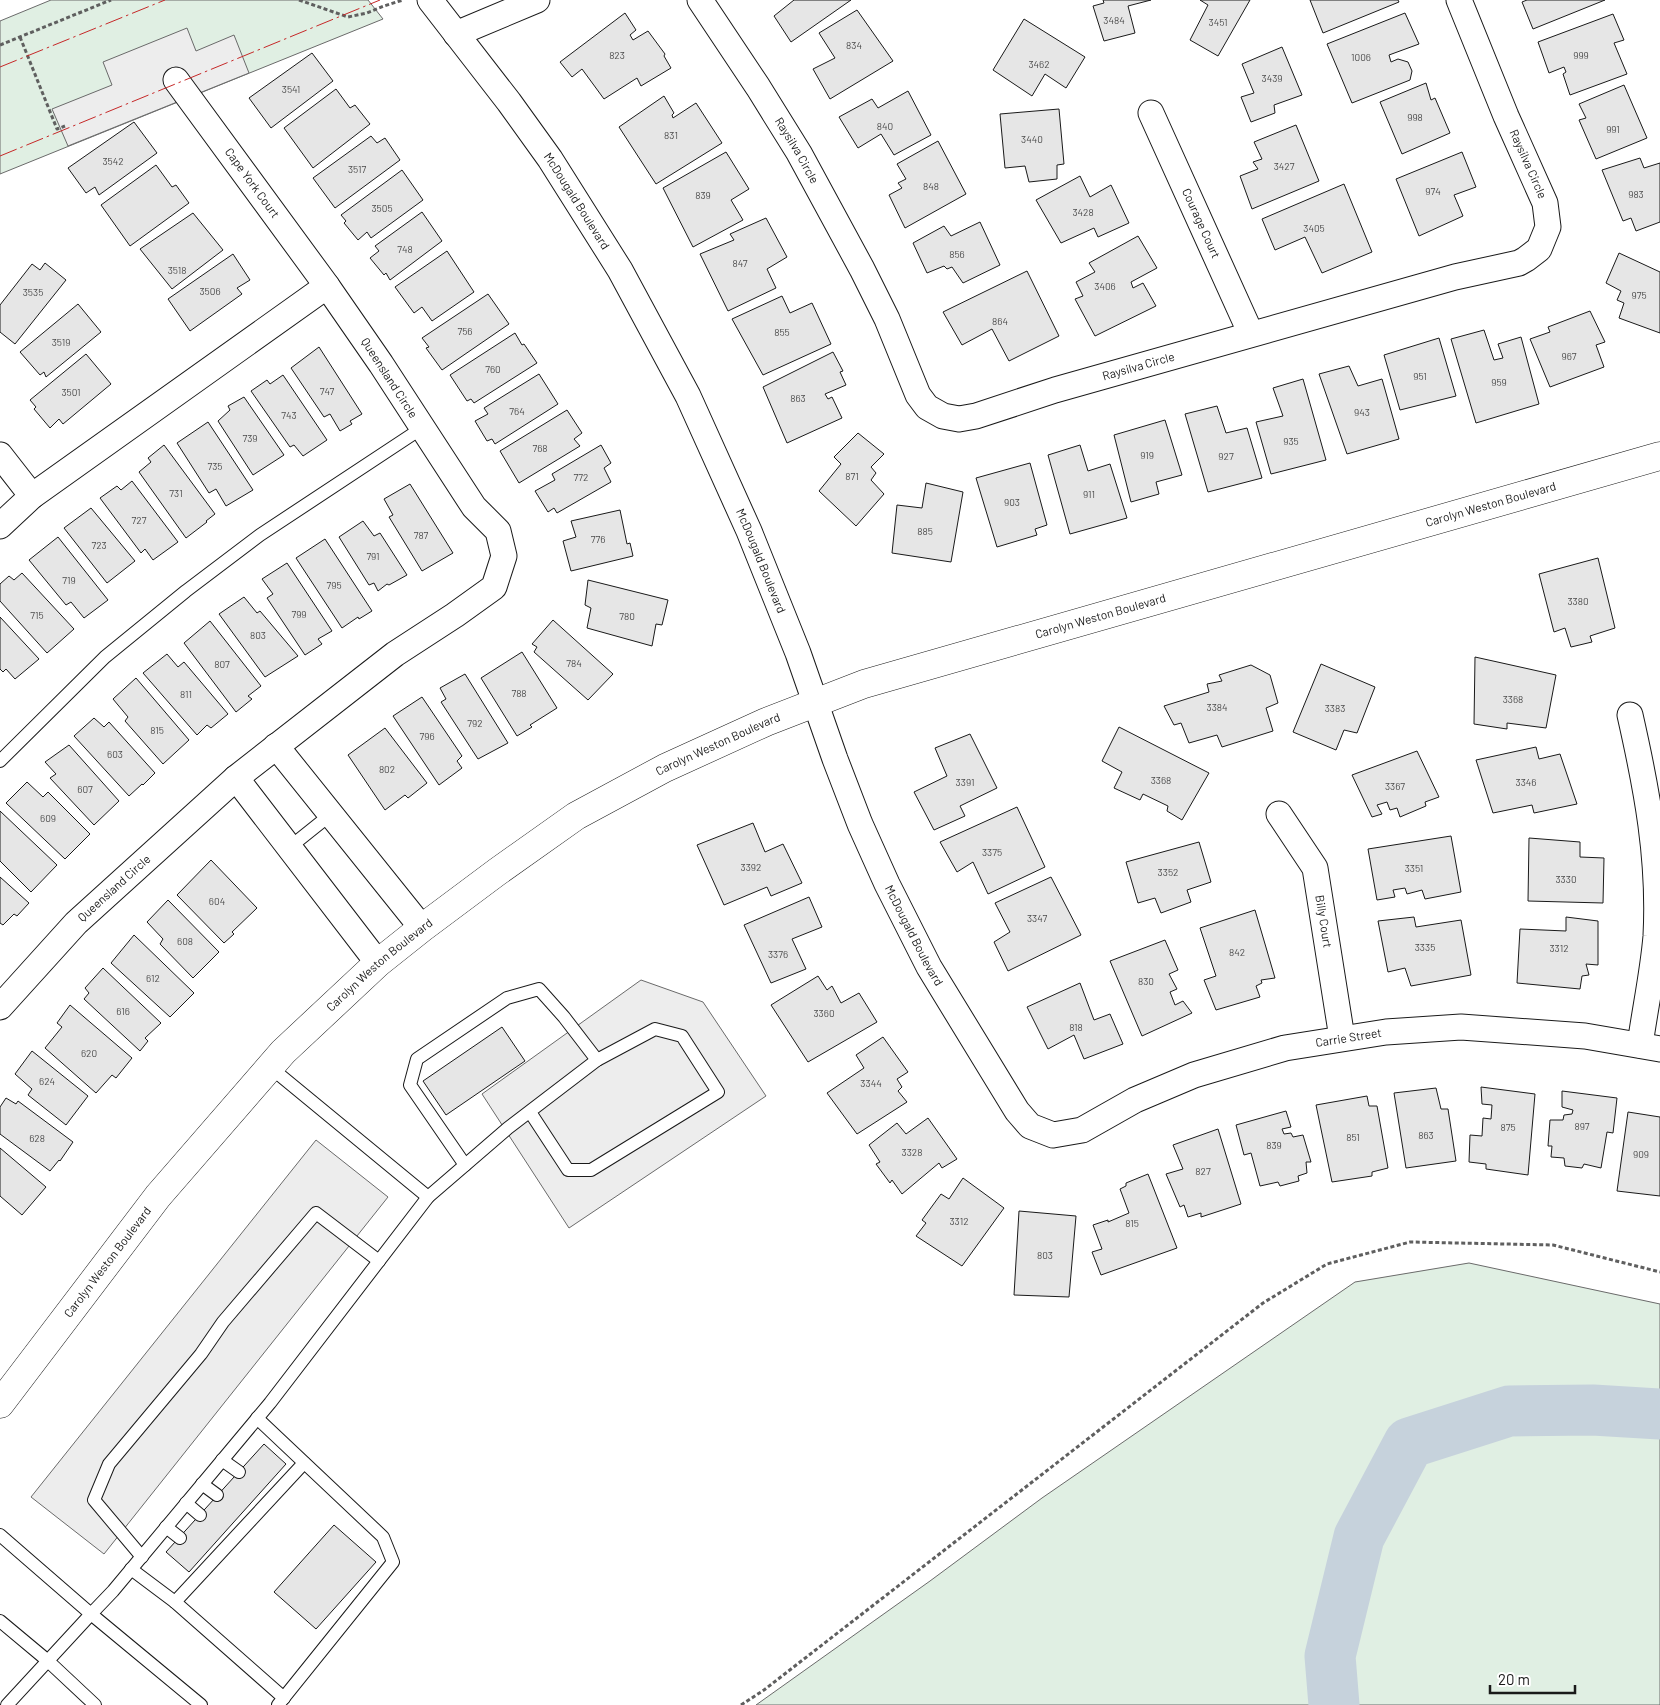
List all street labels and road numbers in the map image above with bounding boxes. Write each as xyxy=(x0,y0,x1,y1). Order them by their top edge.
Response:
street label: Raysilva Circle xyxy=(773,114,822,186)
street label: Raysilva Circle xyxy=(1507,127,1550,200)
street label: Cape York Court xyxy=(223,145,283,220)
street label: McDougald Boulevard xyxy=(542,149,613,252)
street label: Courage Court xyxy=(1180,186,1224,260)
street label: Queensland Circle xyxy=(359,335,421,420)
street label: Raysilva Circle xyxy=(1100,349,1176,382)
street label: Carolyn Weston Boulevard xyxy=(1424,478,1557,529)
street label: McDougald Boulevard xyxy=(734,506,789,615)
street label: Carolyn Weston Boulevard xyxy=(1033,590,1167,641)
street label: Carolyn Weston Boulevard xyxy=(653,709,782,778)
street label: Queensland Circle xyxy=(75,851,153,924)
street label: McDougald Boulevard xyxy=(883,882,947,988)
street label: Billy Court xyxy=(1313,894,1336,949)
street label: Carolyn Weston Boulevard xyxy=(323,915,435,1014)
street label: Carrie Street xyxy=(1314,1025,1382,1049)
street label: Carolyn Weston Boulevard xyxy=(60,1204,153,1320)

